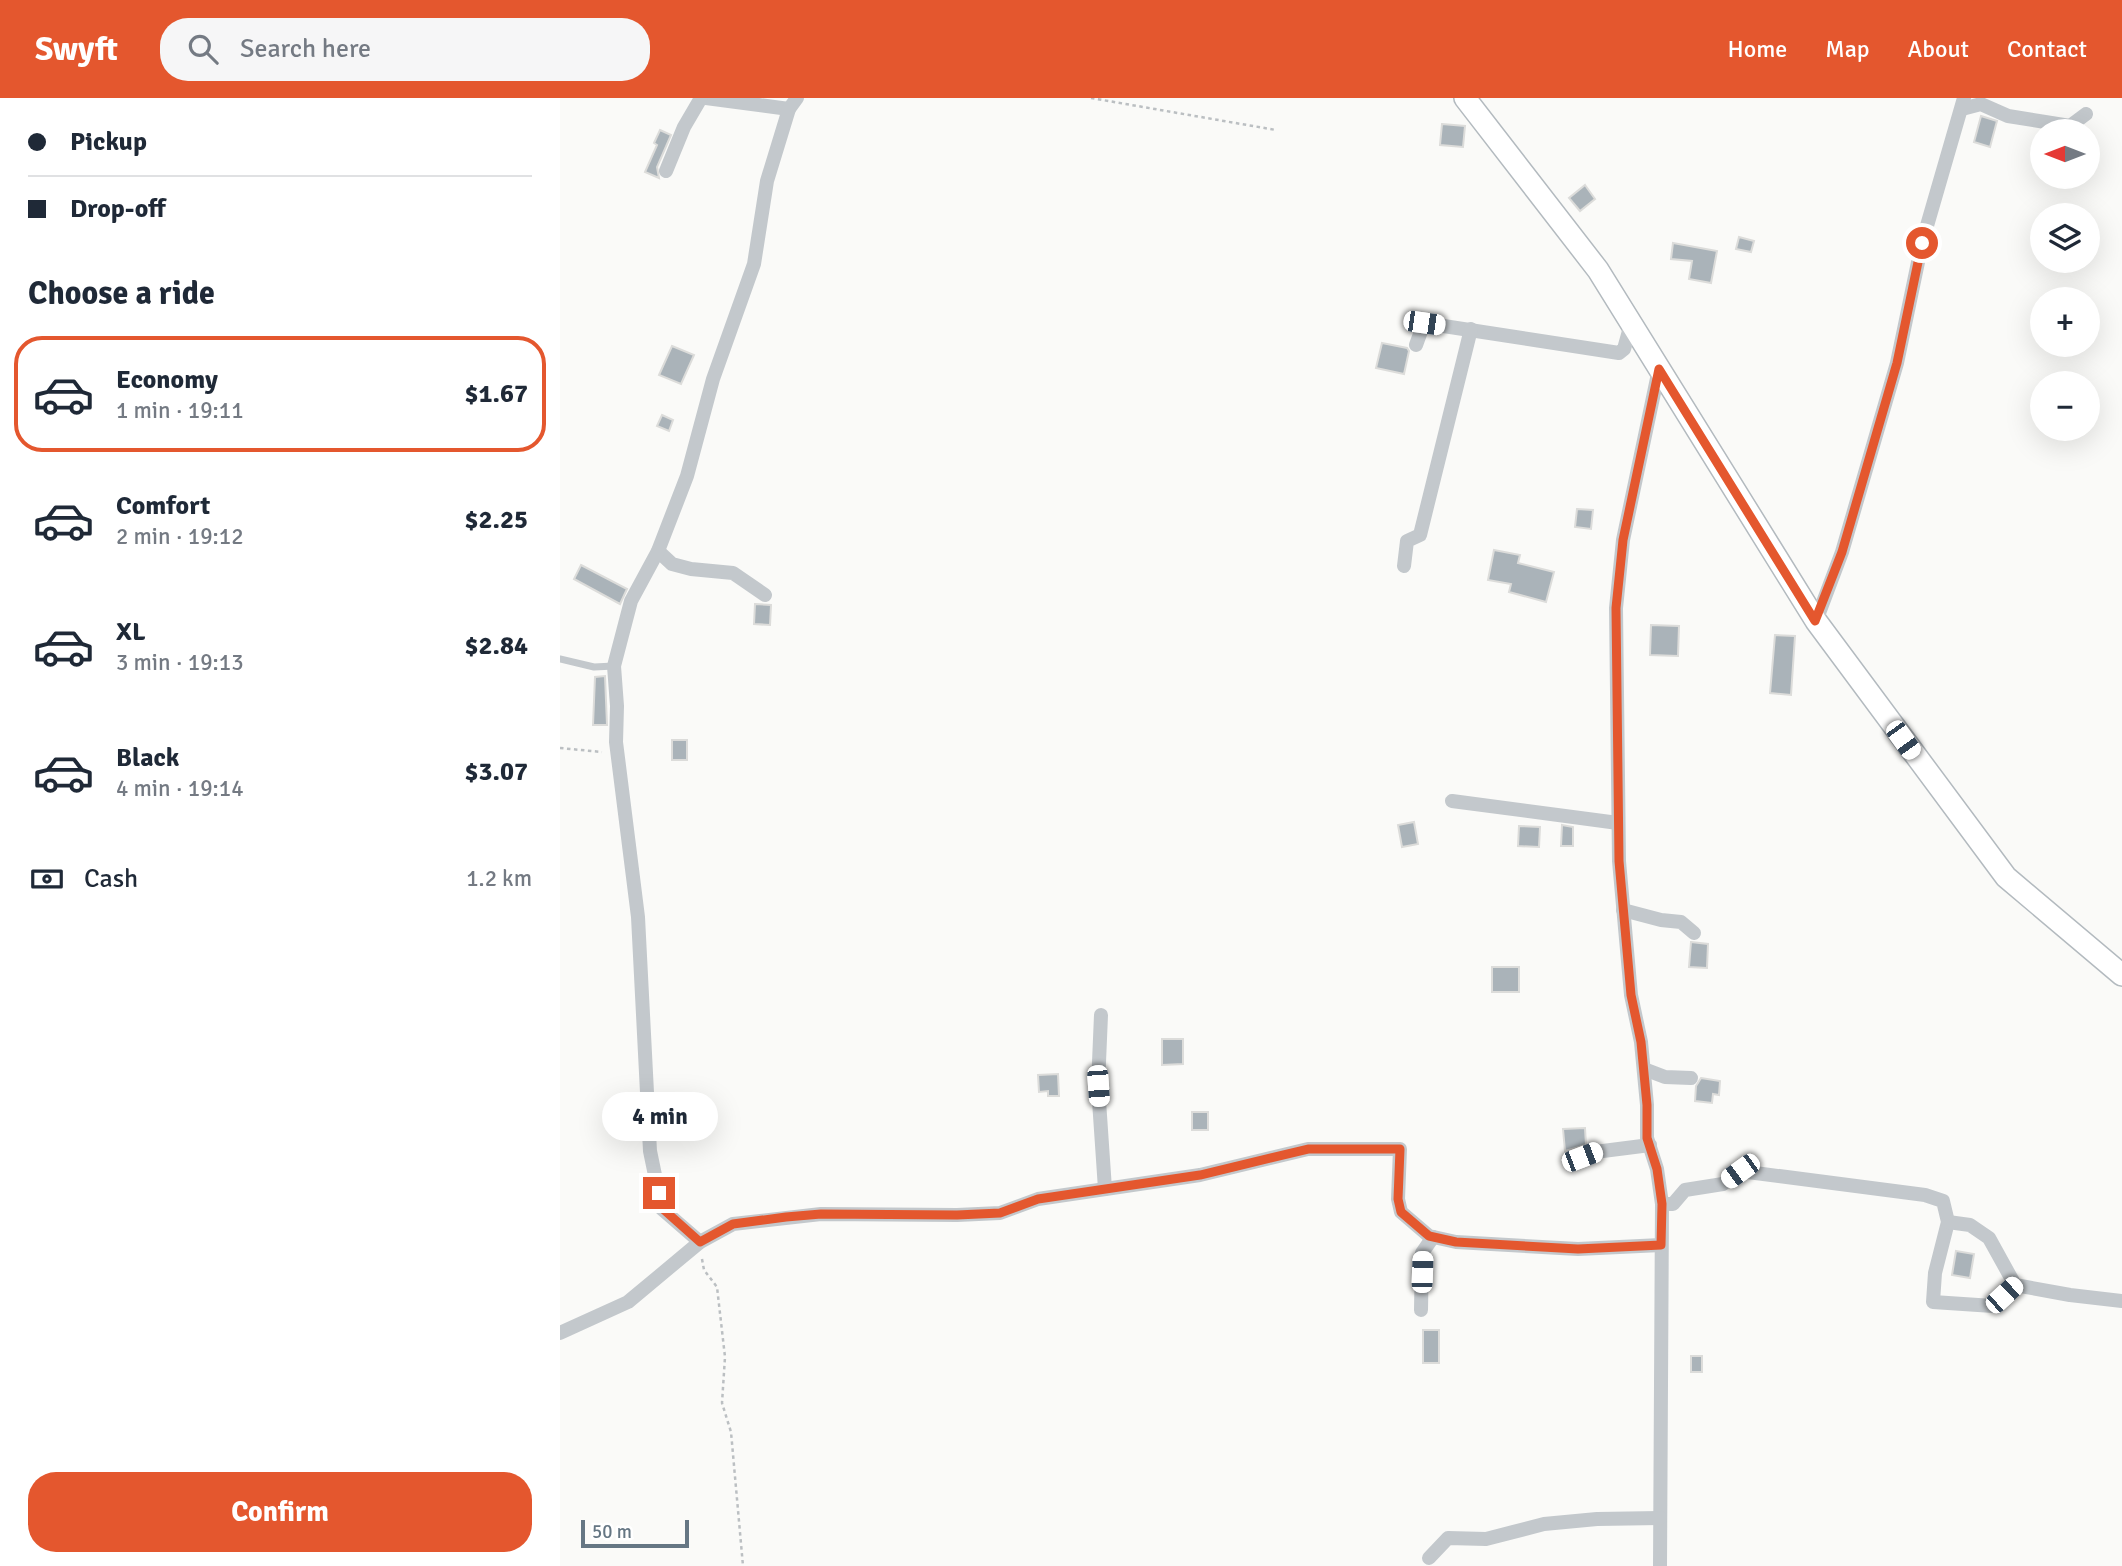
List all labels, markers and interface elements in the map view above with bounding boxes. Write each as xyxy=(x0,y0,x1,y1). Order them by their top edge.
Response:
search box xyxy=(160,18,650,81)
text: Swyft xyxy=(35,29,118,70)
icon: search xyxy=(184,30,222,68)
text: Search here xyxy=(240,33,371,65)
text: Home xyxy=(1727,34,1787,64)
text: Map xyxy=(1825,34,1870,64)
text: About xyxy=(1908,34,1969,64)
text: Contact xyxy=(2007,34,2087,64)
north arrow xyxy=(2030,119,2100,189)
map controls xyxy=(2030,119,2100,441)
text: Pickup xyxy=(70,126,147,158)
text: Drop-off xyxy=(70,193,166,225)
button: layers xyxy=(2030,203,2100,273)
route start xyxy=(1906,227,1938,259)
text: Choose a ride xyxy=(28,274,215,313)
button: + xyxy=(2030,287,2100,357)
car xyxy=(1402,310,1447,336)
icon: car xyxy=(32,363,95,426)
text: Economy xyxy=(116,364,218,396)
button: − xyxy=(2030,371,2100,441)
text: $1.67 xyxy=(464,378,528,410)
text: 1 min · 19:11 xyxy=(116,396,244,425)
icon: car xyxy=(32,489,95,552)
text: Comfort xyxy=(116,490,210,522)
text: $2.25 xyxy=(464,504,528,536)
text: 2 min · 19:12 xyxy=(116,522,244,551)
icon: car xyxy=(32,615,95,678)
text: XL xyxy=(116,616,146,648)
text: $2.84 xyxy=(464,630,528,662)
text: 3 min · 19:13 xyxy=(116,648,244,677)
car xyxy=(1883,717,1924,763)
icon: car xyxy=(32,741,95,804)
text: Black xyxy=(116,742,179,774)
text: $3.07 xyxy=(464,756,528,788)
text: 4 min · 19:14 xyxy=(116,774,244,803)
icon: cash xyxy=(28,860,66,898)
text: Cash xyxy=(84,863,138,895)
text: 1.2 km xyxy=(466,864,532,893)
car xyxy=(1087,1064,1110,1108)
callout: 4 min xyxy=(601,1091,717,1140)
text: 4 min xyxy=(632,1102,688,1131)
car xyxy=(1559,1140,1606,1174)
car xyxy=(1717,1150,1764,1192)
route end xyxy=(643,1177,675,1209)
car xyxy=(1411,1251,1434,1293)
car xyxy=(1982,1273,2027,1317)
button: Confirm xyxy=(28,1472,532,1552)
scale bar xyxy=(581,1517,690,1549)
text: 50 m xyxy=(592,1520,632,1544)

